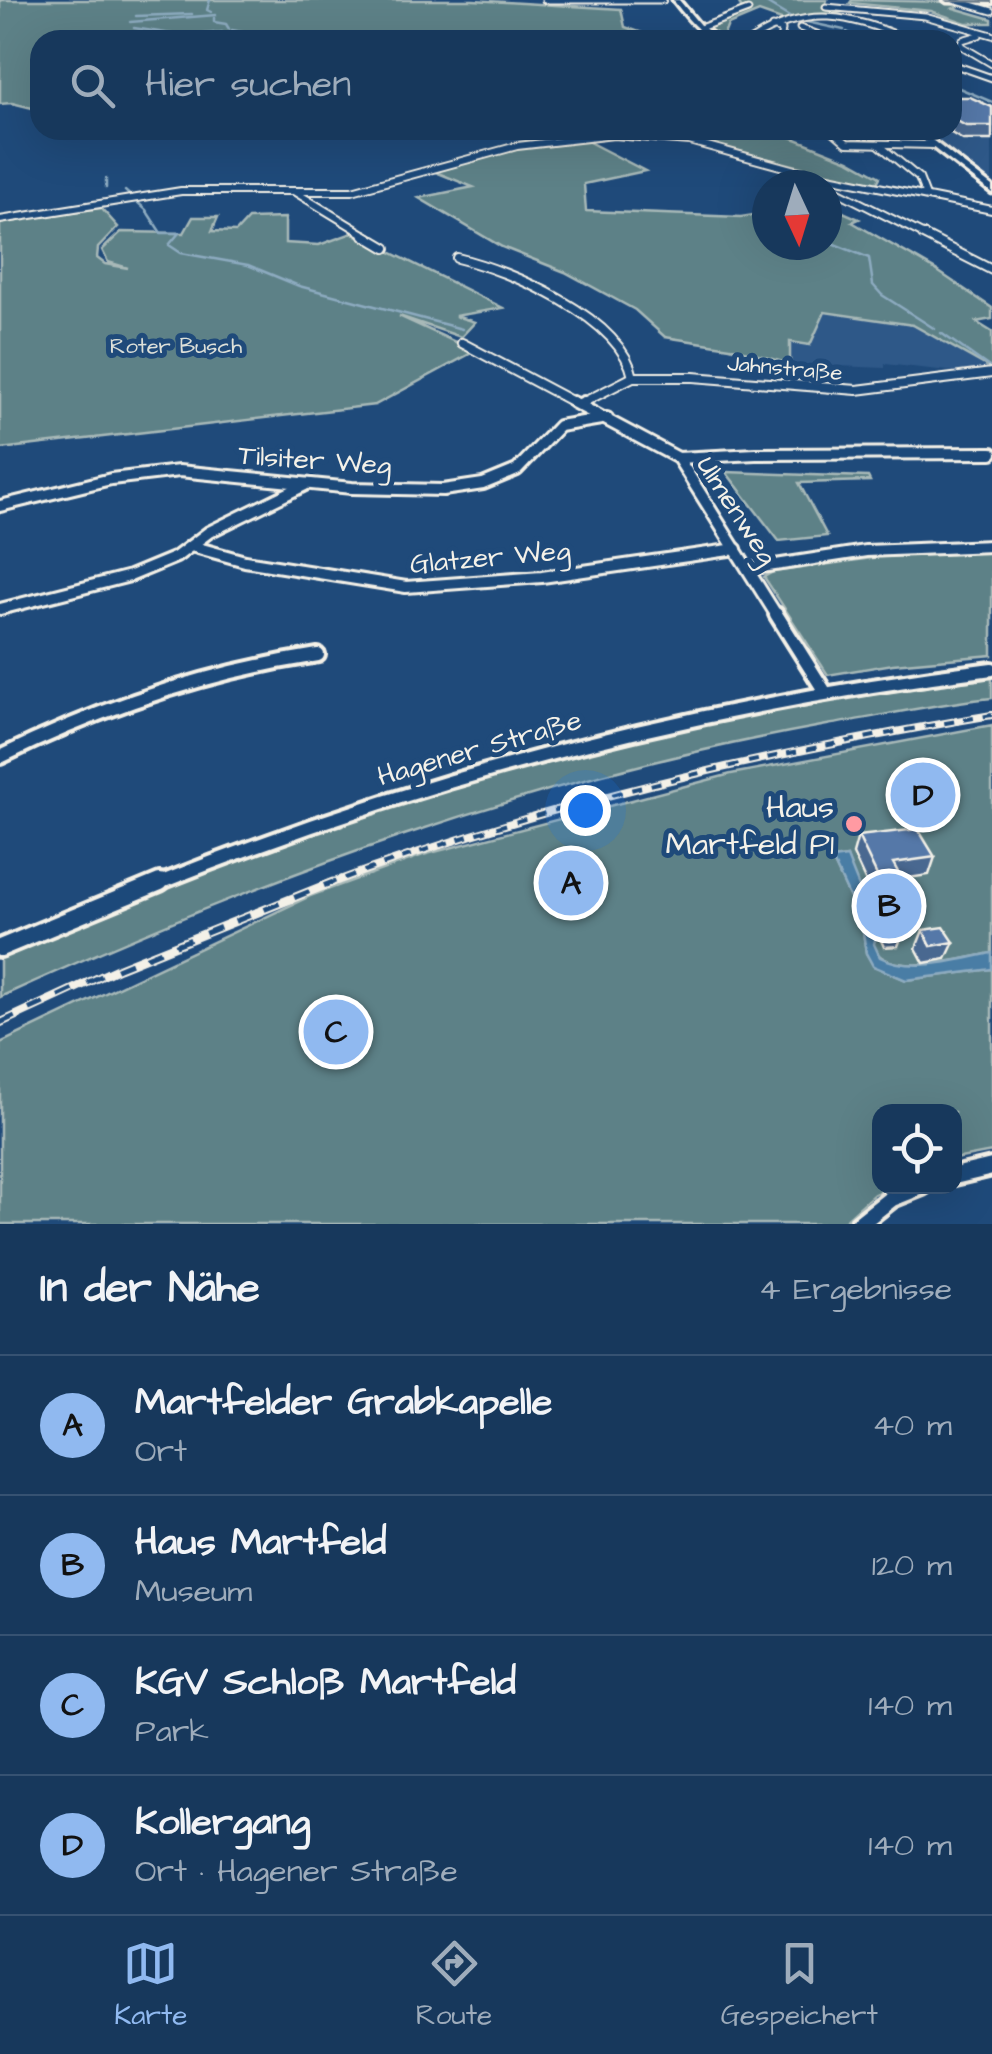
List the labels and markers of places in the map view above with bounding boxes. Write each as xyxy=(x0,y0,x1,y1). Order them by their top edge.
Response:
pin: D xyxy=(890,758,956,832)
place label: Haus Martfeld P1 xyxy=(666,785,834,867)
marker: Haus Martfeld P1 xyxy=(843,813,865,835)
pin: A xyxy=(538,846,604,920)
pin: B xyxy=(856,868,922,944)
pin: C xyxy=(304,994,368,1070)

